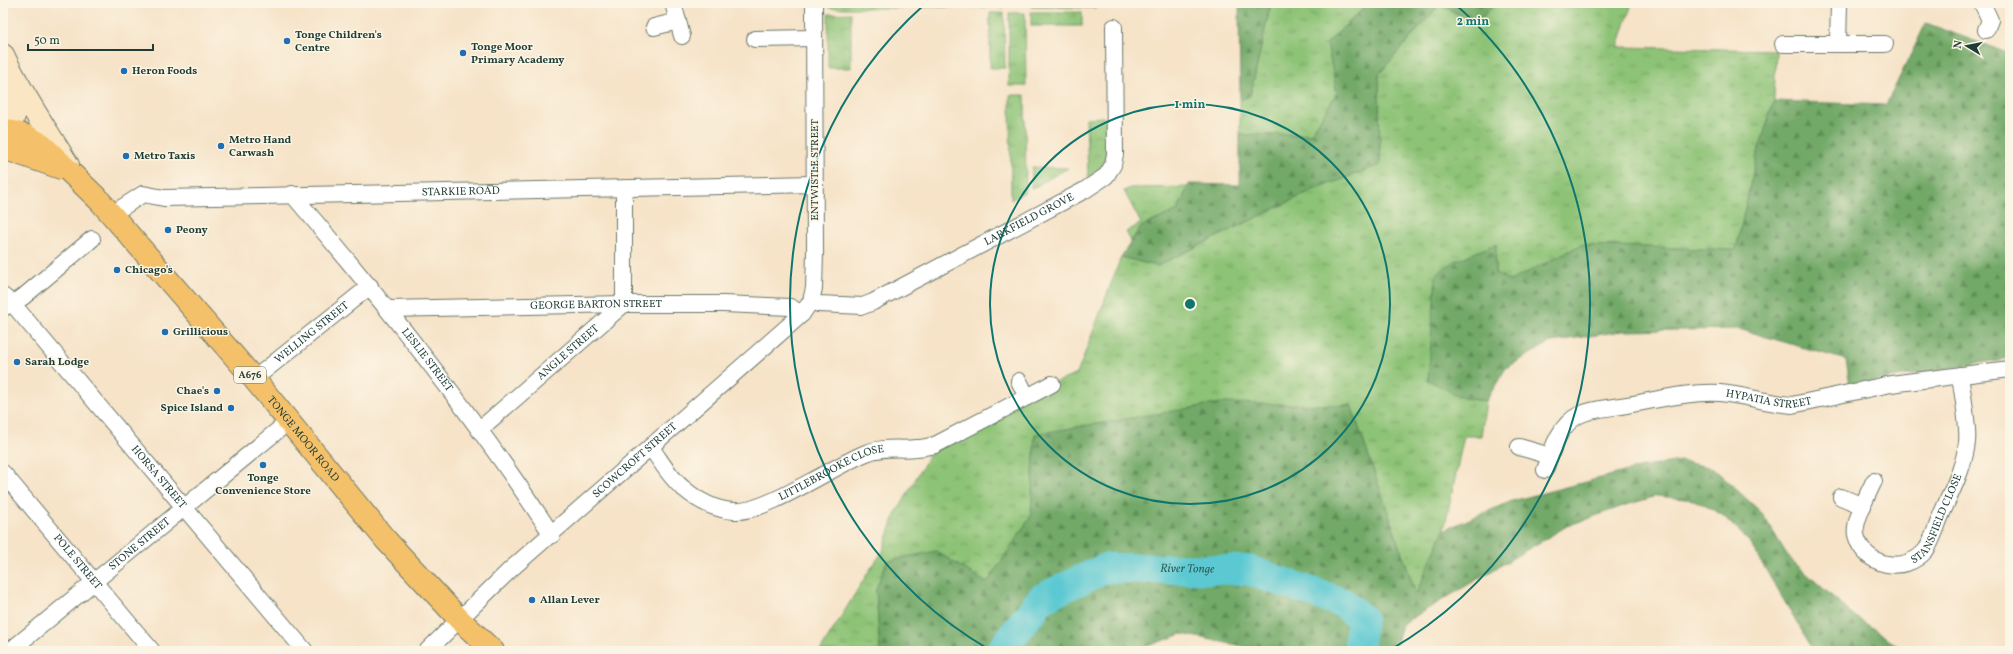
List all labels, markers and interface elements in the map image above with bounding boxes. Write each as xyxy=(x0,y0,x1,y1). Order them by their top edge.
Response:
text: 2 min xyxy=(1457,14,1489,30)
scale bar xyxy=(28,26,153,52)
north arrow xyxy=(1947,26,1987,66)
place label: Tonge Children's Centre xyxy=(295,28,382,56)
text: 50 m xyxy=(34,33,60,49)
marker: Tonge Children's Centre xyxy=(282,36,292,46)
text: N xyxy=(1951,39,1967,50)
place label: Tonge Moor Primary Academy xyxy=(471,40,565,68)
marker: Tonge Moor Primary Academy xyxy=(458,48,468,58)
place label: Heron Foods xyxy=(132,64,197,79)
marker: Heron Foods xyxy=(119,66,129,76)
text: 1 min xyxy=(1175,97,1206,113)
street label: ENTWISTLE STREET xyxy=(808,119,823,221)
place label: Metro Hand Carwash xyxy=(229,133,292,161)
marker: Metro Hand Carwash xyxy=(216,141,226,151)
place label: Metro Taxis xyxy=(134,149,195,164)
marker: Metro Taxis xyxy=(121,151,131,161)
street label: STARKIE ROAD xyxy=(422,183,500,200)
street label: LARKFIELD GROVE xyxy=(982,189,1077,249)
place label: Peony xyxy=(176,223,208,238)
marker: Peony xyxy=(163,225,173,235)
place label: Chicago's xyxy=(125,263,173,278)
marker: Chicago's xyxy=(112,265,122,275)
street label: GEORGE BARTON STREET xyxy=(530,297,662,313)
centre of rings xyxy=(1183,297,1197,311)
street label: WELLING STREET xyxy=(271,298,352,367)
street label: ANGLE STREET xyxy=(534,321,603,384)
place label: Grillicious xyxy=(173,325,228,340)
street label: LESLIE STREET xyxy=(398,325,457,395)
marker: Grillicious xyxy=(160,327,170,337)
place label: Sarah Lodge xyxy=(25,355,89,370)
marker: Sarah Lodge xyxy=(12,357,22,367)
road number: A676 xyxy=(234,367,266,383)
place label: Chae's xyxy=(176,384,209,399)
marker: Chae's xyxy=(212,386,222,396)
street label: HYPATIA STREET xyxy=(1725,386,1814,413)
street label: TONGE MOOR ROAD xyxy=(263,393,343,485)
place label: Spice Island xyxy=(161,401,223,416)
marker: Spice Island xyxy=(226,403,236,413)
street label: SCOWCROFT STREET xyxy=(589,419,681,502)
street label: LITTLEBROOKE CLOSE xyxy=(776,441,885,505)
street label: HORSA STREET xyxy=(128,442,190,512)
marker: Tonge Convenience Store xyxy=(258,460,268,470)
place label: Tonge Convenience Store xyxy=(215,471,311,499)
street label: STANSFIELD CLOSE xyxy=(1908,471,1966,568)
street label: STONE STREET xyxy=(106,514,174,574)
street label: POLE STREET xyxy=(50,531,105,593)
water label: River Tonge xyxy=(1160,561,1215,578)
place label: Allan Lever xyxy=(540,593,600,608)
marker: Allan Lever xyxy=(527,595,537,605)

